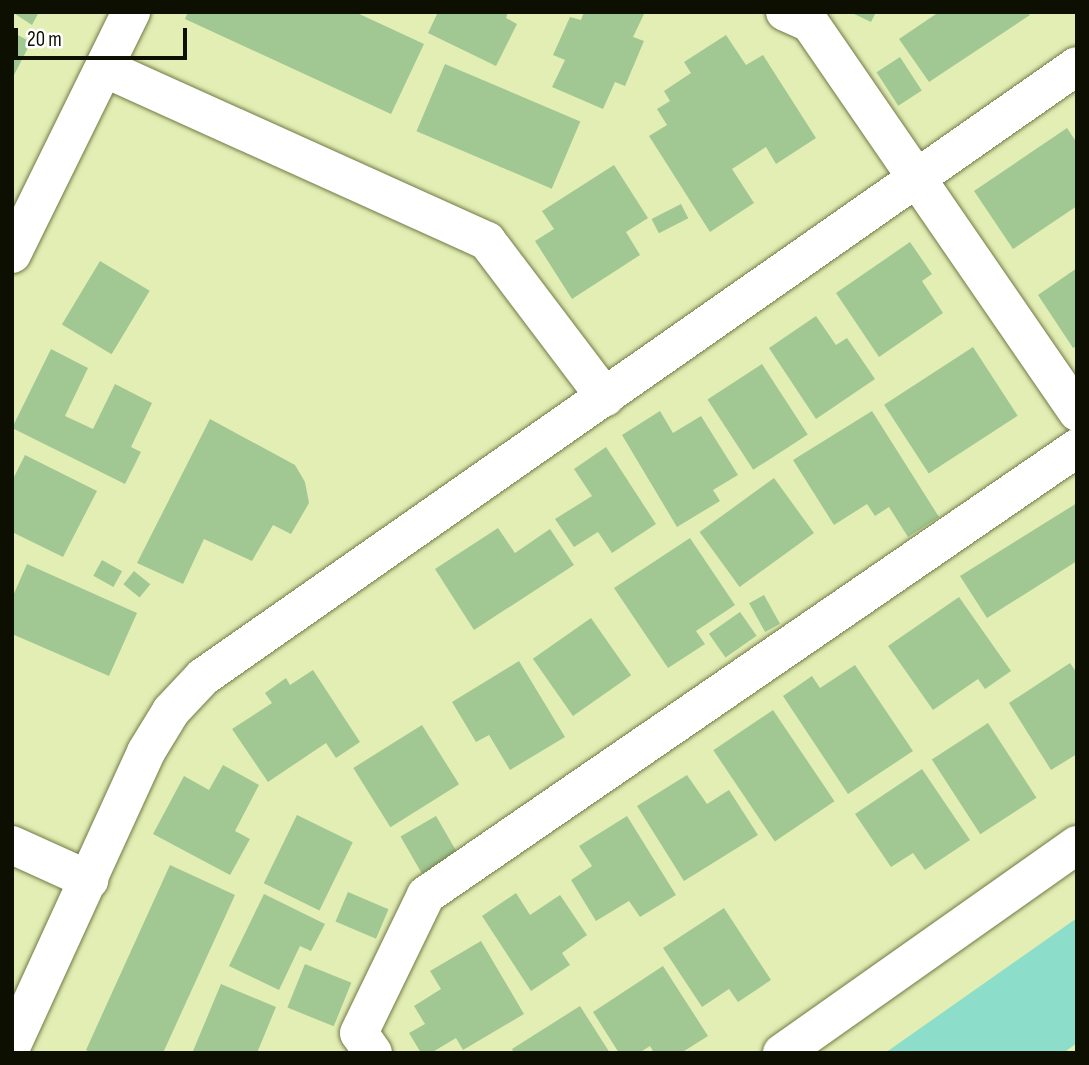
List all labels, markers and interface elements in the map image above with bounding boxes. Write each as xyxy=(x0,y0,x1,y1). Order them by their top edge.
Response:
scale bar xyxy=(18,14,191,58)
text: 20 m xyxy=(27,27,62,52)

